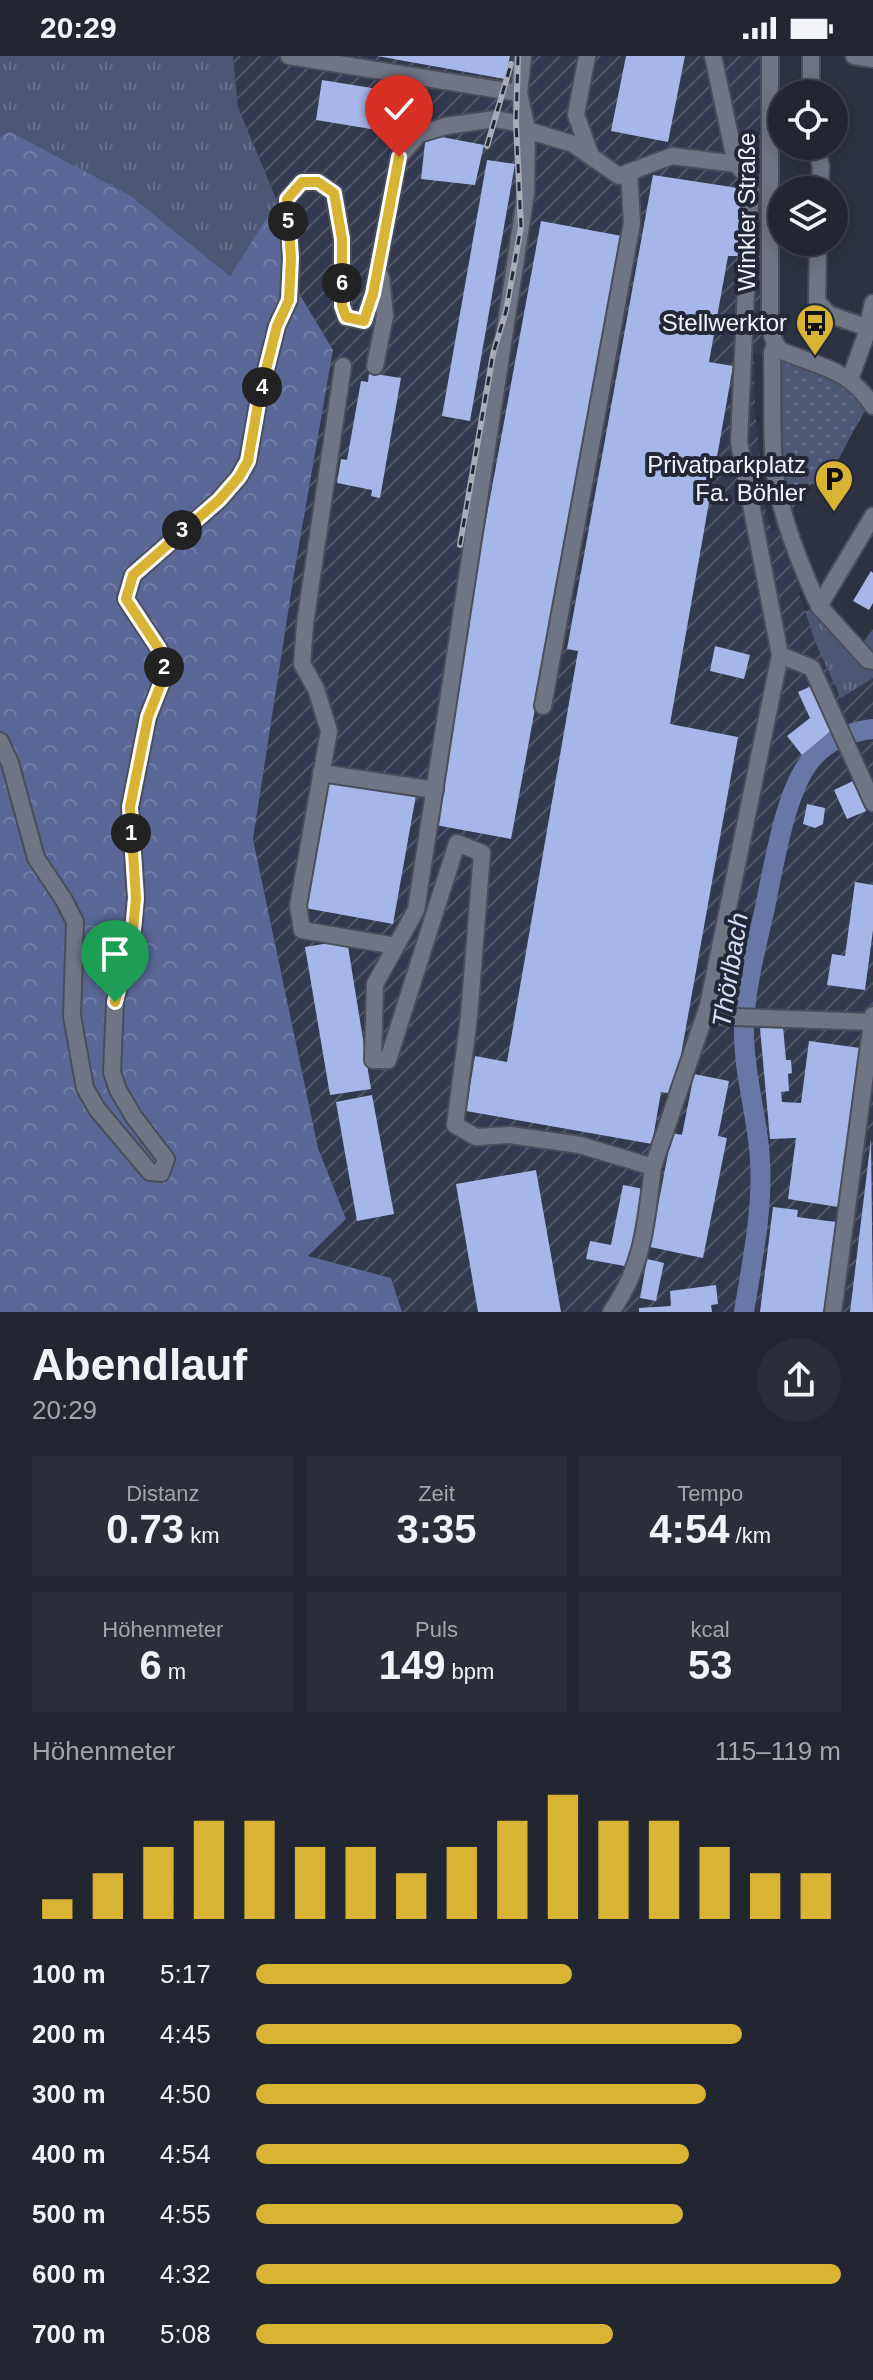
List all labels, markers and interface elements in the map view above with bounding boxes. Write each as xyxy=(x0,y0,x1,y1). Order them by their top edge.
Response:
text: 20:29 xyxy=(40,11,117,44)
pin xyxy=(365,75,433,157)
map controls xyxy=(768,80,848,256)
button: locate xyxy=(768,80,848,160)
icon: check xyxy=(377,87,421,131)
street label: Winkler Straße xyxy=(733,133,760,291)
button: layers xyxy=(768,176,848,256)
pin: 5 xyxy=(268,201,308,241)
text: 5 xyxy=(282,208,294,233)
pin: 6 xyxy=(322,263,362,303)
text: 6 xyxy=(336,270,348,295)
bus stop icon: Stellwerktor xyxy=(794,302,836,357)
place label: Stellwerktor xyxy=(662,309,787,336)
pin: 4 xyxy=(242,367,282,407)
text: 4 xyxy=(256,374,268,399)
place label: Privatparkplatz Fa. Böhler xyxy=(647,451,806,506)
parking icon: Privatparkplatz Fa. Böhler xyxy=(813,458,855,513)
pin: 3 xyxy=(162,510,202,550)
text: 3 xyxy=(176,517,188,542)
pin: 2 xyxy=(144,647,184,687)
text: 2 xyxy=(158,654,170,679)
pin: 1 xyxy=(111,813,151,853)
text: 1 xyxy=(125,820,137,845)
water label: Thörlbach xyxy=(706,911,754,1029)
pin xyxy=(81,920,149,1002)
icon: arrive xyxy=(93,932,137,976)
button: share xyxy=(757,1338,841,1422)
text: Abendlauf xyxy=(32,1340,247,1389)
text: 20:29 xyxy=(32,1395,97,1425)
text: Distanz xyxy=(126,1481,200,1506)
text: Zeit xyxy=(418,1481,455,1506)
text: Tempo xyxy=(677,1481,743,1506)
text: 0.73 xyxy=(106,1507,184,1551)
text: 3:35 xyxy=(396,1507,477,1551)
text: 4:54 xyxy=(649,1507,729,1551)
text: km xyxy=(184,1523,219,1548)
text: /km xyxy=(729,1523,771,1548)
text: Höhenmeter xyxy=(102,1617,223,1642)
text: Puls xyxy=(415,1617,458,1642)
text: kcal xyxy=(691,1617,730,1642)
text: 6 xyxy=(139,1643,162,1687)
text: 149 xyxy=(379,1643,445,1687)
text: 53 xyxy=(688,1643,732,1687)
text: m xyxy=(162,1659,186,1684)
text: bpm xyxy=(445,1659,494,1684)
text: Höhenmeter xyxy=(32,1736,175,1766)
text: 115–119 m xyxy=(715,1736,841,1766)
text: 100 m xyxy=(32,1959,106,1989)
text: 5:17 xyxy=(160,1959,211,1989)
text: 200 m xyxy=(32,2019,106,2049)
text: 4:45 xyxy=(160,2019,211,2049)
text: 300 m xyxy=(32,2079,106,2109)
text: 4:50 xyxy=(160,2079,211,2109)
text: 400 m xyxy=(32,2139,106,2169)
text: 4:54 xyxy=(160,2139,211,2169)
text: 500 m xyxy=(32,2199,106,2229)
text: 4:55 xyxy=(160,2199,211,2229)
text: 600 m xyxy=(32,2259,106,2289)
text: 4:32 xyxy=(160,2259,211,2289)
text: 700 m xyxy=(32,2319,106,2349)
text: 5:08 xyxy=(160,2319,211,2349)

